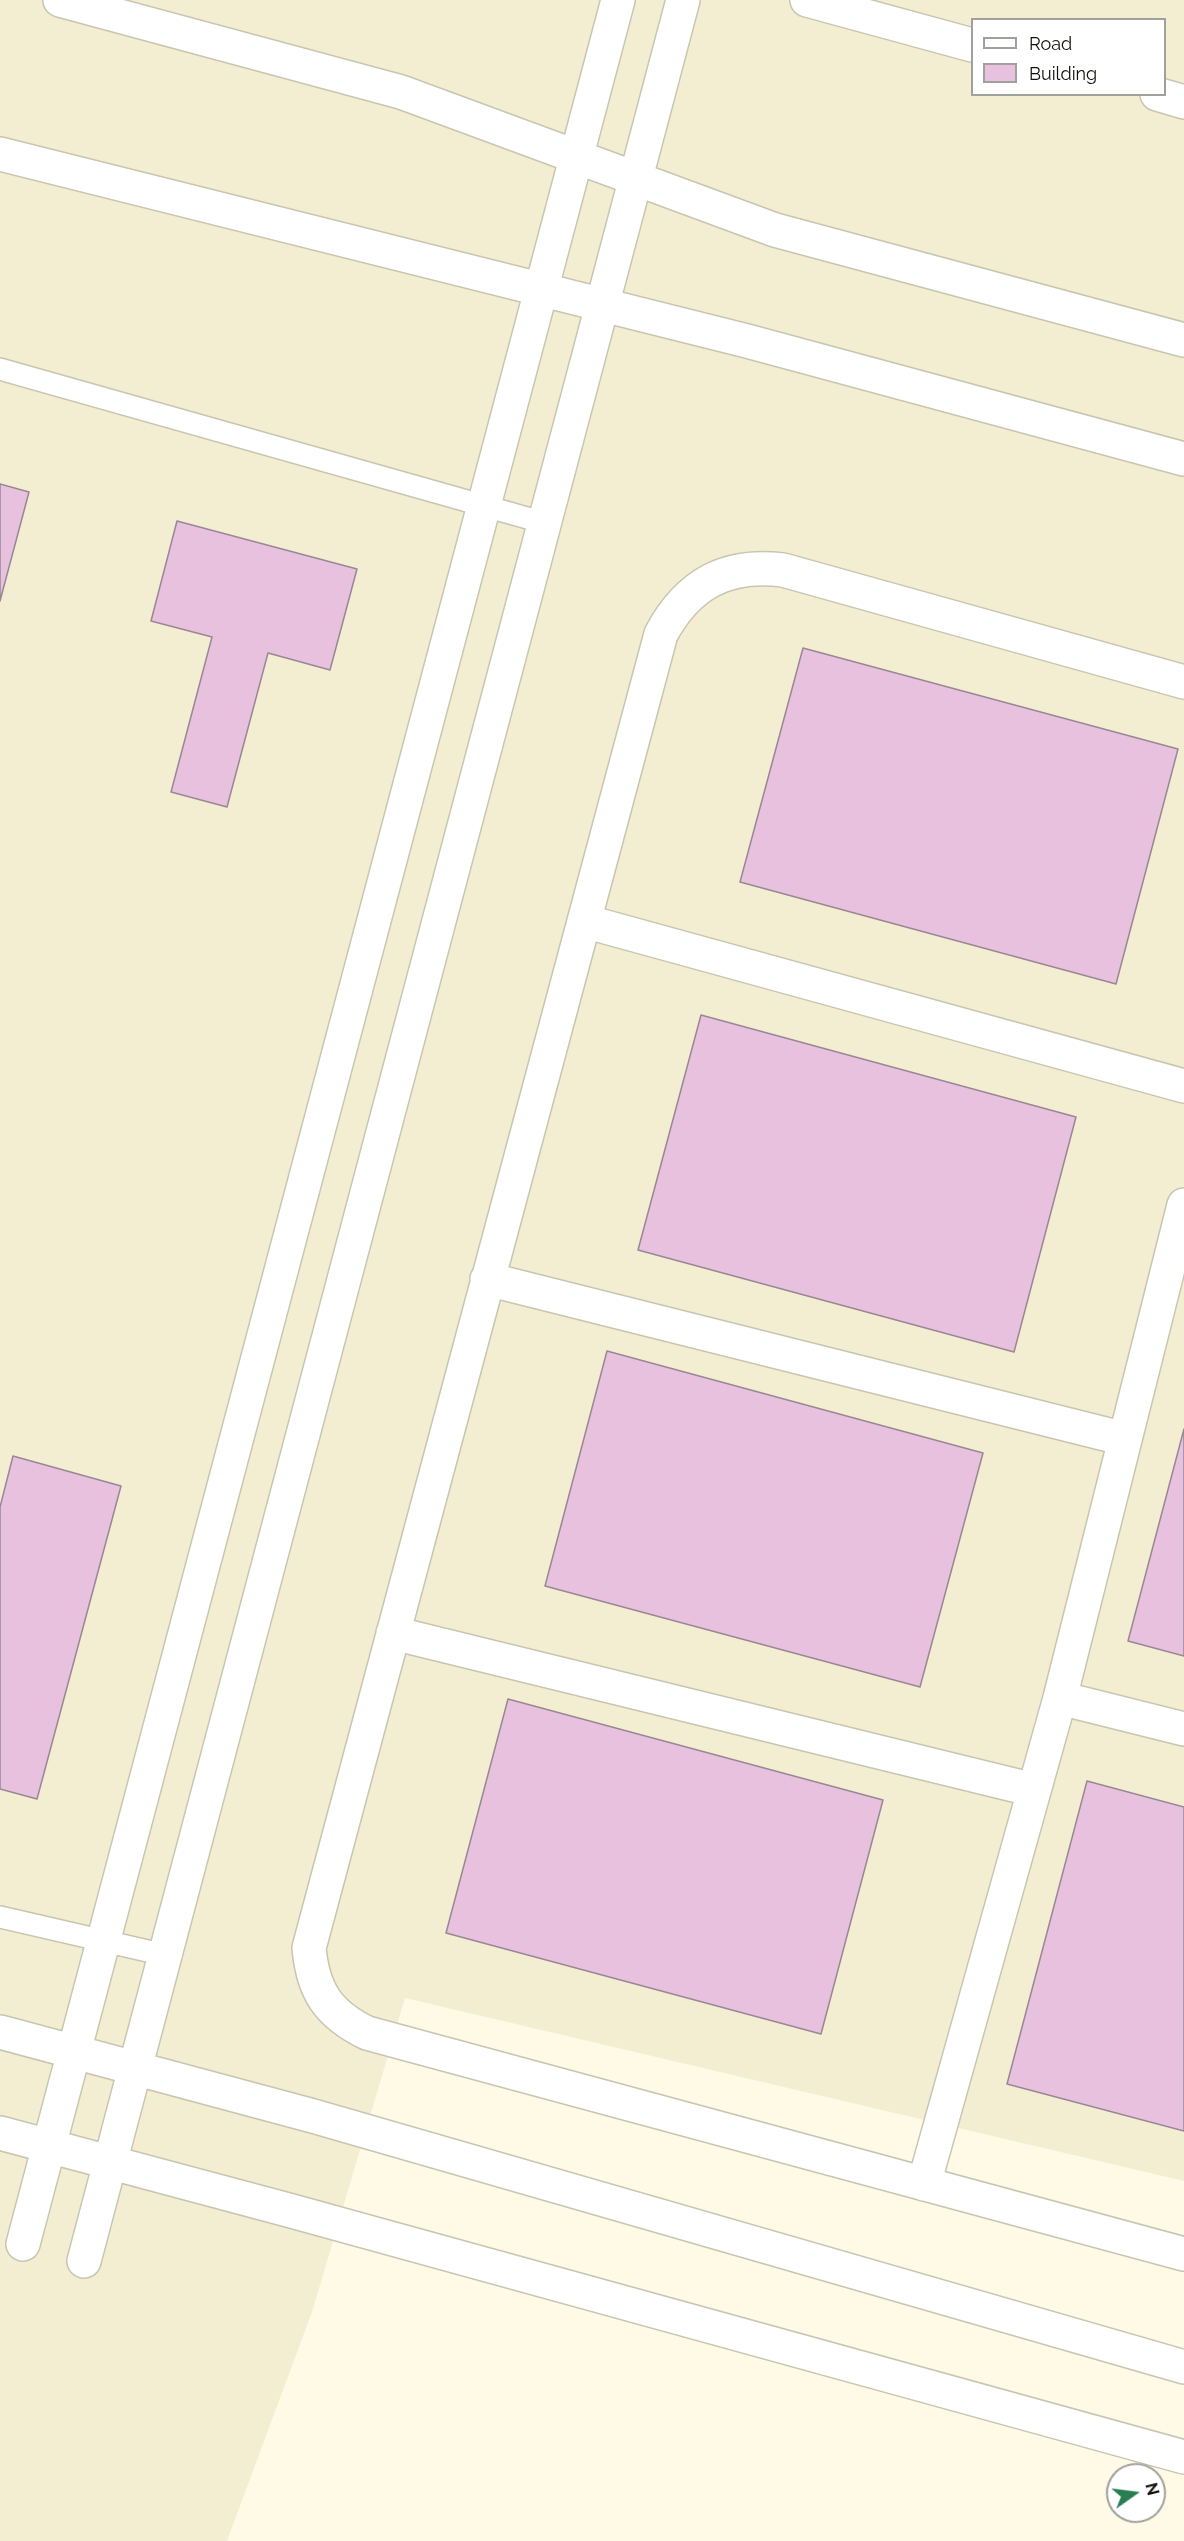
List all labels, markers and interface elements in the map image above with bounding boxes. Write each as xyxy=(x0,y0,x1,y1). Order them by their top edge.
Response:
legend xyxy=(971,18,1166,96)
text: Road xyxy=(1029,33,1072,54)
text: Building xyxy=(1029,63,1097,84)
north arrow xyxy=(1106,2463,1166,2523)
text: N xyxy=(1141,2481,1163,2497)

